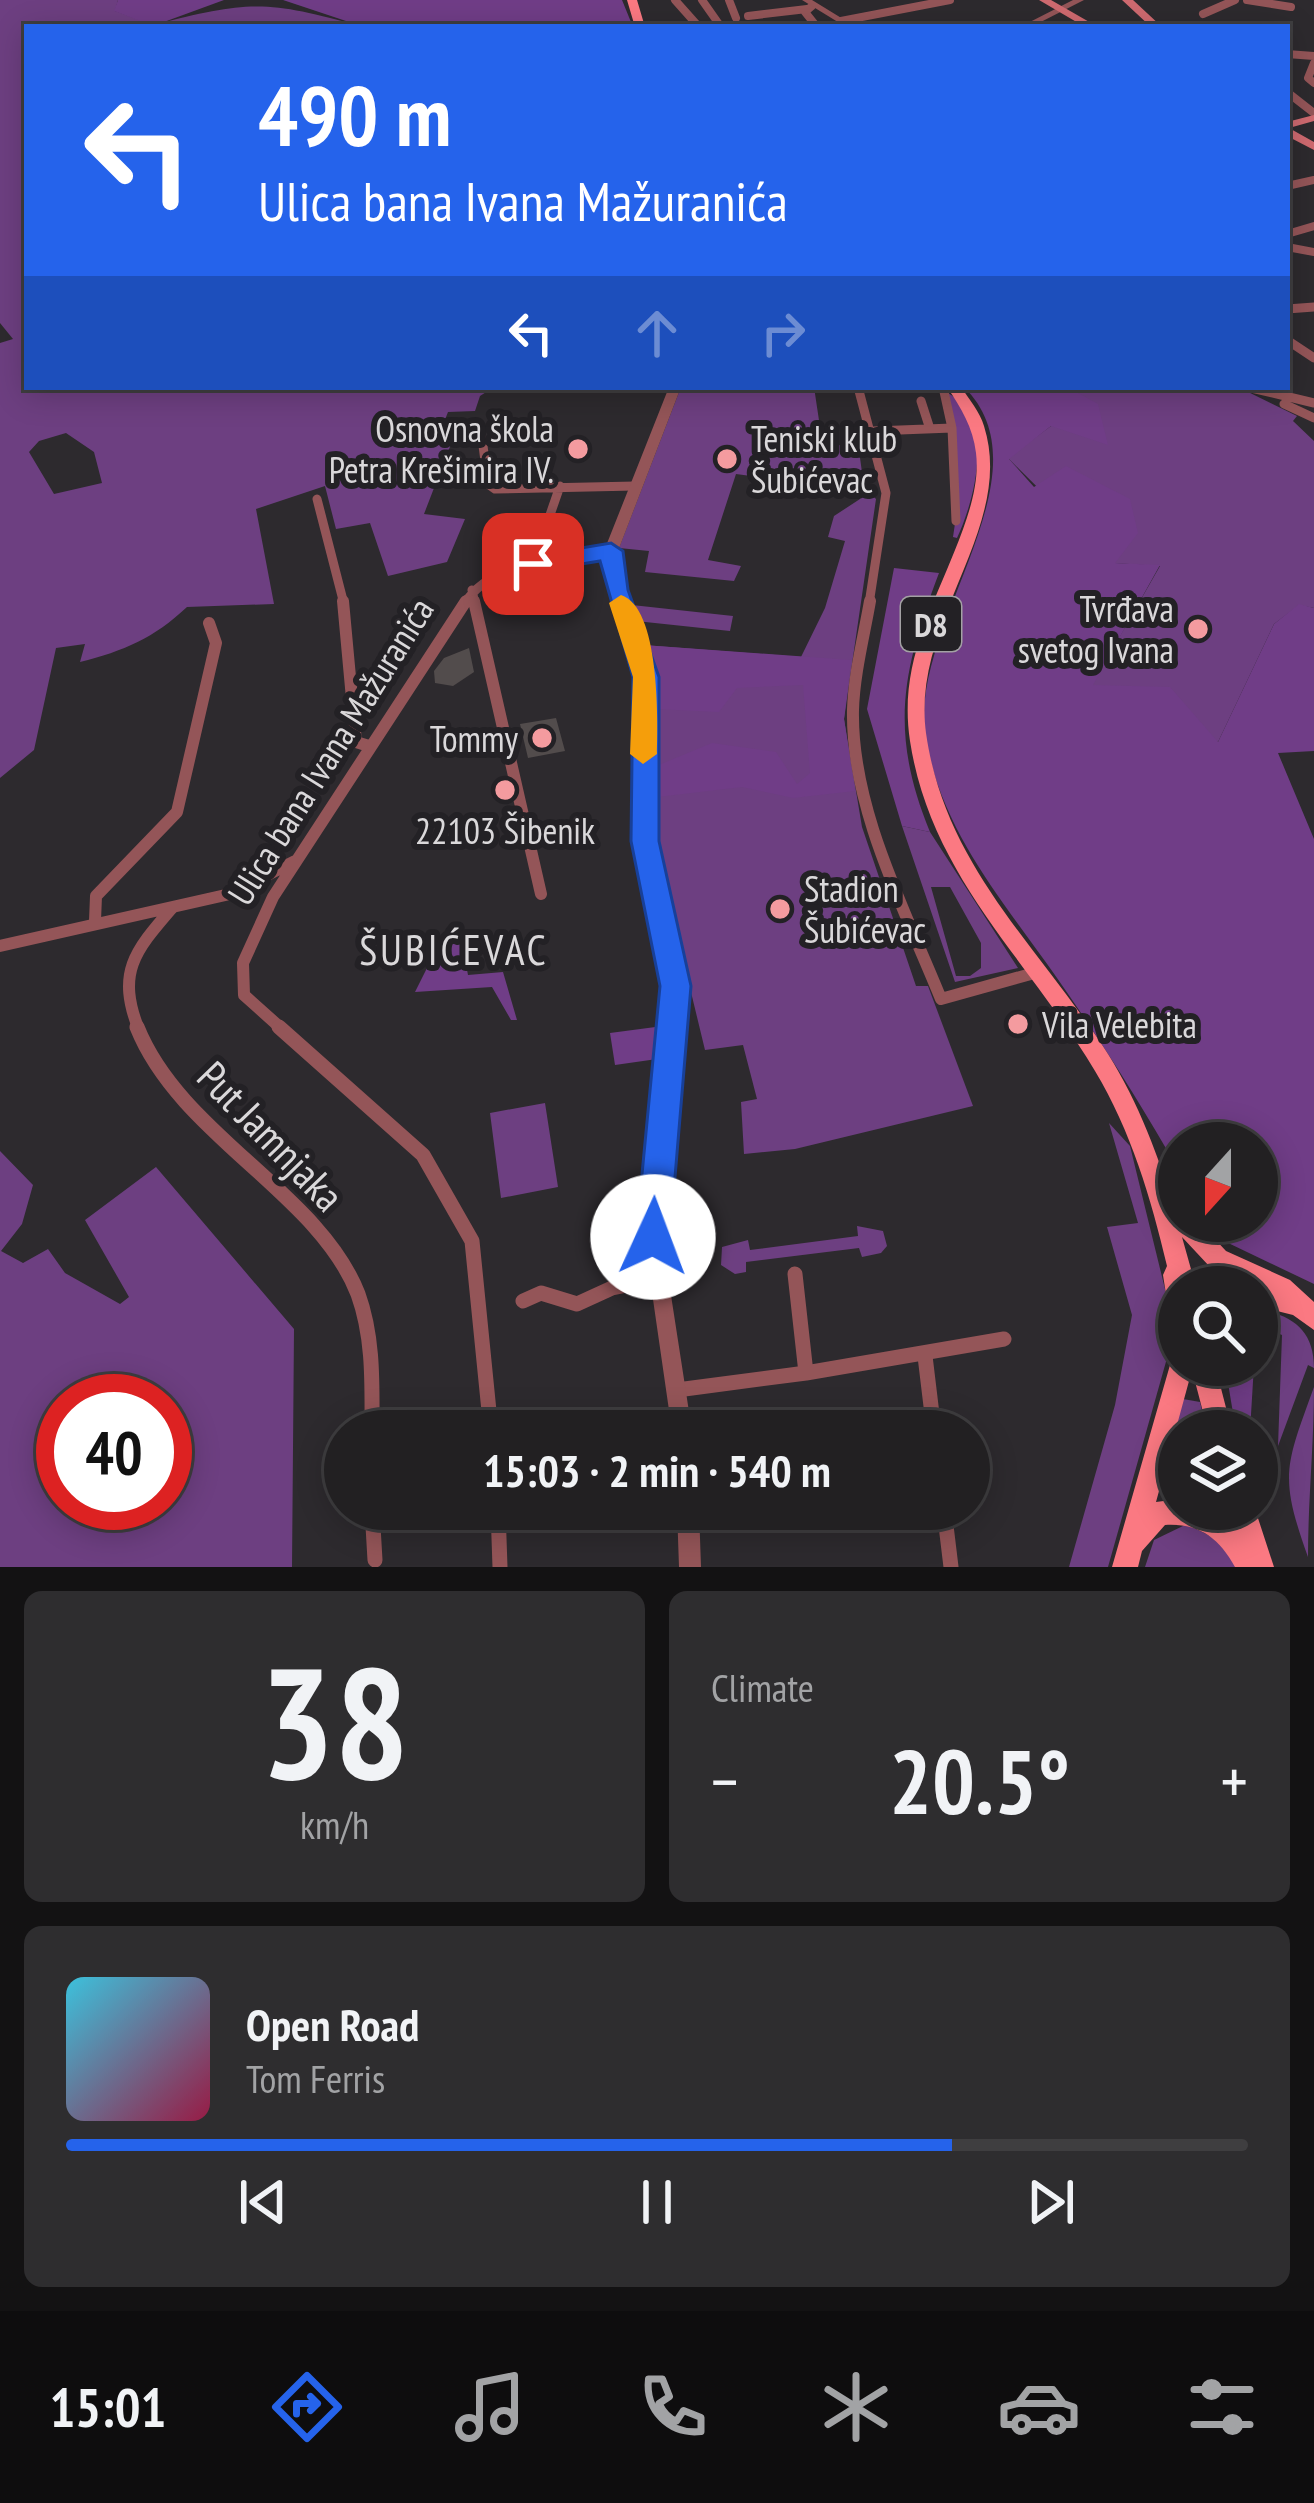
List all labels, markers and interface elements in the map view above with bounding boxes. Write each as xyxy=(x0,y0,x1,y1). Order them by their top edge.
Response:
text: 490 m xyxy=(258,60,451,169)
icon: left xyxy=(60,72,216,228)
text: Ulica bana Ivana Mažuranića xyxy=(258,166,788,236)
icon: left xyxy=(498,300,564,366)
icon: ahead xyxy=(624,300,690,366)
icon: right xyxy=(750,300,816,366)
place label: Osnovna škola Petra Krešimira IV. xyxy=(329,405,554,493)
place label: Teniski klub Šubićevac xyxy=(751,415,897,503)
marker: Osnovna škola Petra Krešimira IV. xyxy=(565,436,591,462)
marker: Teniski klub Šubićevac xyxy=(714,446,740,472)
pin xyxy=(482,513,584,615)
icon: arrive xyxy=(500,531,566,597)
place label: Tvrđava svetog Ivana xyxy=(1018,585,1174,673)
street label: Ulica bana Ivana Mažuranića xyxy=(216,589,444,913)
road number: D8 xyxy=(901,597,961,651)
marker: Tvrđava svetog Ivana xyxy=(1185,616,1211,642)
place label: Tommy xyxy=(430,715,518,762)
marker: Tommy xyxy=(529,725,555,751)
marker: 22103 Šibenik xyxy=(492,777,518,803)
place label: 22103 Šibenik xyxy=(415,807,595,854)
place label: Stadion Šubićevac xyxy=(804,865,926,953)
marker: Stadion Šubićevac xyxy=(767,896,793,922)
district label: ŠUBIĆEVAC xyxy=(359,922,549,977)
place label: Vila Velebita xyxy=(1041,1001,1197,1048)
marker: Vila Velebita xyxy=(1005,1011,1031,1037)
street label: Put Jamnjaka xyxy=(186,1049,356,1223)
north arrow xyxy=(1158,1122,1278,1242)
map controls xyxy=(1158,1122,1278,1530)
position arrow xyxy=(590,1174,716,1300)
button: search xyxy=(1158,1266,1278,1386)
speed limit sign: 40 xyxy=(36,1374,192,1530)
button: layers xyxy=(1158,1410,1278,1530)
text: 15:03 · 2 min · 540 m xyxy=(483,1441,831,1499)
text: 38 xyxy=(260,1620,409,1822)
text: Climate xyxy=(711,1662,814,1713)
text: 20.5° xyxy=(889,1722,1070,1839)
text: − xyxy=(711,1738,738,1823)
text: + xyxy=(1221,1738,1248,1823)
text: km/h xyxy=(300,1799,369,1850)
text: Open Road xyxy=(246,1995,419,2053)
text: Tom Ferris xyxy=(246,2053,385,2104)
icon: previous xyxy=(230,2169,296,2235)
icon: pause xyxy=(624,2169,690,2235)
icon: next xyxy=(1018,2169,1084,2235)
icon: directions xyxy=(265,2365,349,2449)
icon: music xyxy=(448,2365,532,2449)
icon: phone xyxy=(631,2365,715,2449)
icon: climate xyxy=(814,2365,898,2449)
icon: car xyxy=(997,2365,1081,2449)
icon: filters xyxy=(1180,2365,1264,2449)
text: 15:01 xyxy=(50,2372,166,2442)

